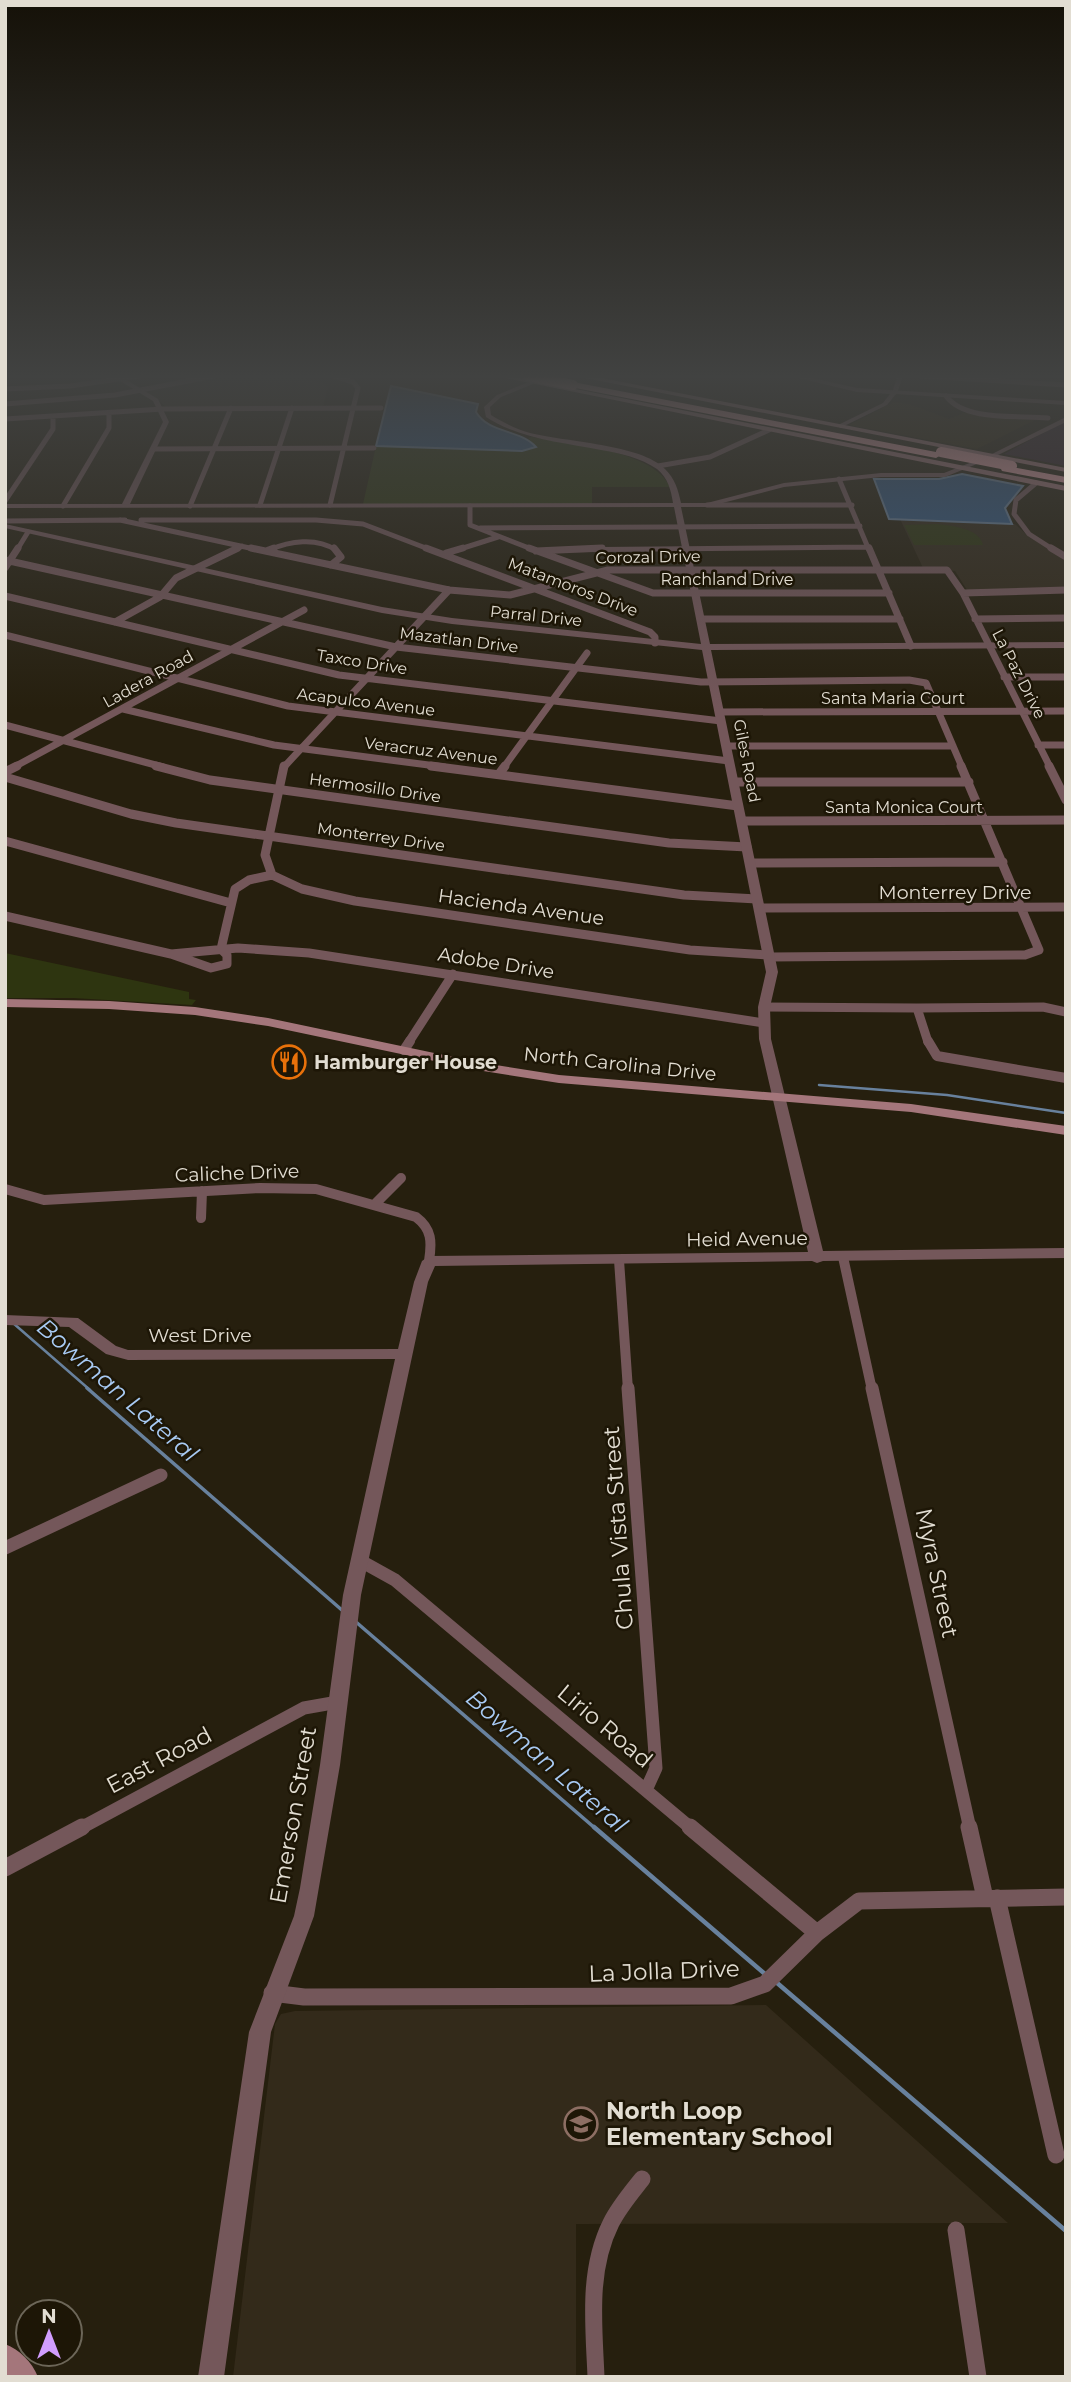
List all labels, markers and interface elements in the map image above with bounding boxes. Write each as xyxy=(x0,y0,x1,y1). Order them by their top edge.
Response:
street label: Corozal Drive xyxy=(595,547,701,567)
street label: Matamoros Drive xyxy=(505,553,641,621)
street label: Ranchland Drive xyxy=(661,570,793,589)
street label: Parral Drive xyxy=(489,602,583,630)
street label: Mazatlan Drive xyxy=(399,623,519,657)
street label: La Paz Drive xyxy=(988,626,1050,722)
street label: Taxco Drive xyxy=(315,645,409,679)
street label: Ladera Road xyxy=(99,646,197,712)
street label: Acapulco Avenue xyxy=(296,684,436,720)
street label: Santa Maria Court xyxy=(821,689,965,708)
street label: Giles Road xyxy=(730,718,764,804)
street label: Veracruz Avenue xyxy=(363,733,499,769)
street label: Hermosillo Drive xyxy=(308,769,442,807)
street label: Santa Monica Court xyxy=(825,798,983,817)
street label: Monterrey Drive xyxy=(316,819,446,855)
street label: Monterrey Drive xyxy=(879,881,1031,904)
street label: Hacienda Avenue xyxy=(437,884,605,930)
street label: Adobe Drive xyxy=(436,942,556,984)
street label: North Carolina Drive xyxy=(523,1042,717,1086)
restaurant icon: Hamburger House xyxy=(270,1043,308,1081)
place label: Hamburger House xyxy=(314,1051,497,1074)
street label: Caliche Drive xyxy=(174,1159,300,1187)
street label: Heid Avenue xyxy=(686,1226,808,1252)
water label: Bowman Lateral xyxy=(31,1312,205,1468)
street label: West Drive xyxy=(148,1324,252,1347)
street label: Chula Vista Street xyxy=(597,1425,639,1631)
street label: Myra Street xyxy=(910,1506,964,1640)
street label: Lirio Road xyxy=(552,1678,658,1774)
water label: Bowman Lateral xyxy=(460,1683,634,1839)
street label: East Road xyxy=(101,1721,217,1799)
street label: Emerson Street xyxy=(264,1724,322,1906)
street label: La Jolla Drive xyxy=(588,1954,740,1988)
place label: North Loop Elementary School xyxy=(606,2097,833,2151)
school or university icon: North Loop Elementary School xyxy=(562,2105,600,2143)
north arrow xyxy=(14,2298,84,2368)
text: N xyxy=(41,2305,57,2328)

